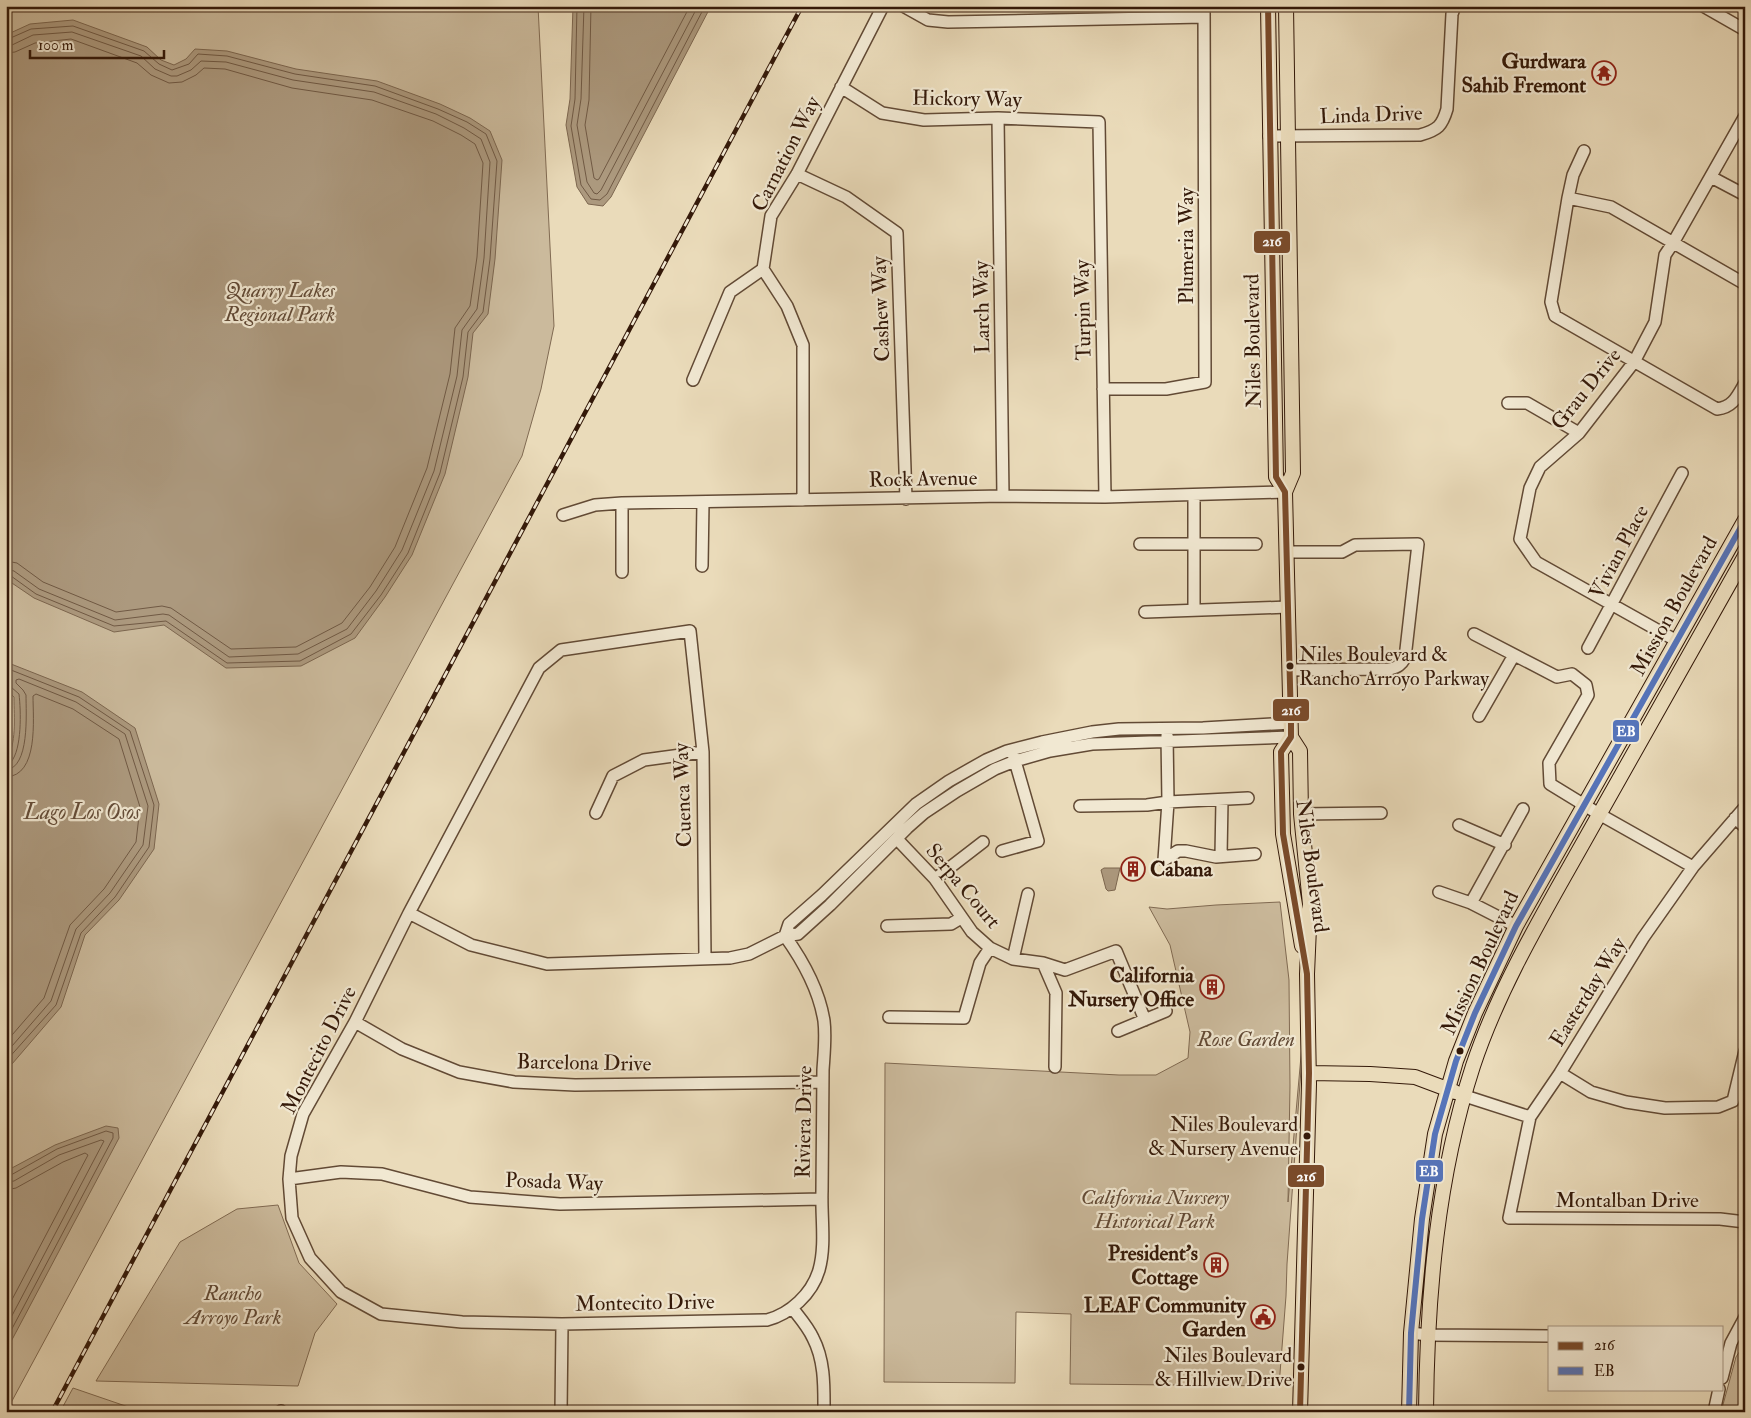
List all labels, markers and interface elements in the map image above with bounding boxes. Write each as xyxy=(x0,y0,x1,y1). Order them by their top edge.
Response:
scale bar xyxy=(30,28,164,60)
text: 100 m xyxy=(38,36,74,55)
place label: Gurdwara Sahib Fremont xyxy=(1461,48,1587,99)
temple icon: Gurdwara Sahib Fremont xyxy=(1591,60,1617,86)
street label: Hickory Way xyxy=(912,85,1023,113)
street label: Carnation Way xyxy=(745,91,827,216)
street label: Linda Drive xyxy=(1319,100,1423,130)
street label: Plumeria Way xyxy=(1173,187,1200,305)
line badge: 216 xyxy=(1253,230,1291,254)
text: 216 xyxy=(1262,233,1282,250)
street label: Cashew Way xyxy=(866,255,896,362)
street label: Turpin Way xyxy=(1069,259,1097,361)
street label: Larch Way xyxy=(968,260,996,354)
street label: Niles Boulevard xyxy=(1238,273,1268,408)
park label: Quarry Lakes Regional Park xyxy=(224,277,336,328)
street label: Grau Drive xyxy=(1545,342,1627,435)
street label: Rock Avenue xyxy=(868,465,978,493)
street label: Vivian Place xyxy=(1583,500,1655,604)
street label: Mission Boulevard xyxy=(1624,531,1724,681)
place label: Niles Boulevard & Rancho Arroyo Parkway xyxy=(1299,642,1490,691)
marker: Niles Boulevard & Rancho Arroyo Parkway xyxy=(1285,661,1295,671)
line badge: 216 xyxy=(1272,698,1310,722)
text: 216 xyxy=(1281,702,1301,719)
line badge: EB xyxy=(1612,719,1640,743)
text: EB xyxy=(1616,723,1636,740)
street label: Cuenca Way xyxy=(668,742,698,848)
water label: Lago Los Osos xyxy=(23,798,141,826)
street label: Niles Boulevard xyxy=(1289,798,1335,935)
street label: Serpa Court xyxy=(920,838,1007,934)
building icon: Cabana xyxy=(1120,856,1146,882)
place label: Cabana xyxy=(1150,856,1214,883)
street label: Mission Boulevard xyxy=(1435,886,1525,1039)
street label: Easterday Way xyxy=(1544,932,1633,1052)
place label: California Nursery Office xyxy=(1067,962,1195,1013)
building icon: California Nursery Office xyxy=(1199,974,1225,1000)
street label: Montecito Drive xyxy=(275,981,363,1118)
park label: Rose Garden xyxy=(1196,1026,1295,1053)
unlabelled marker xyxy=(1455,1046,1465,1056)
street label: Barcelona Drive xyxy=(516,1048,652,1078)
street label: Riviera Drive xyxy=(790,1065,818,1179)
place label: Niles Boulevard & Nursery Avenue xyxy=(1148,1112,1298,1161)
marker: Niles Boulevard & Nursery Avenue xyxy=(1302,1131,1312,1141)
line badge: EB xyxy=(1415,1159,1444,1183)
text: EB xyxy=(1419,1163,1439,1180)
line badge: 216 xyxy=(1287,1164,1325,1188)
street label: Posada Way xyxy=(504,1167,604,1197)
text: 216 xyxy=(1296,1168,1316,1185)
park label: California Nursery Historical Park xyxy=(1081,1184,1230,1235)
street label: Montalban Drive xyxy=(1555,1187,1699,1214)
place label: President's Cottage xyxy=(1108,1240,1198,1291)
building icon: President's Cottage xyxy=(1203,1252,1229,1278)
park label: Rancho Arroyo Park xyxy=(183,1280,281,1331)
street label: Montecito Drive xyxy=(575,1288,715,1318)
place label: LEAF Community Garden xyxy=(1084,1292,1247,1343)
public building icon: LEAF Community Garden xyxy=(1250,1304,1276,1330)
legend xyxy=(1548,1326,1724,1390)
text: 216 xyxy=(1594,1336,1616,1355)
place label: Niles Boulevard & Hillview Drive xyxy=(1155,1343,1292,1392)
marker: Niles Boulevard & Hillview Drive xyxy=(1296,1362,1306,1372)
text: EB xyxy=(1594,1362,1615,1381)

